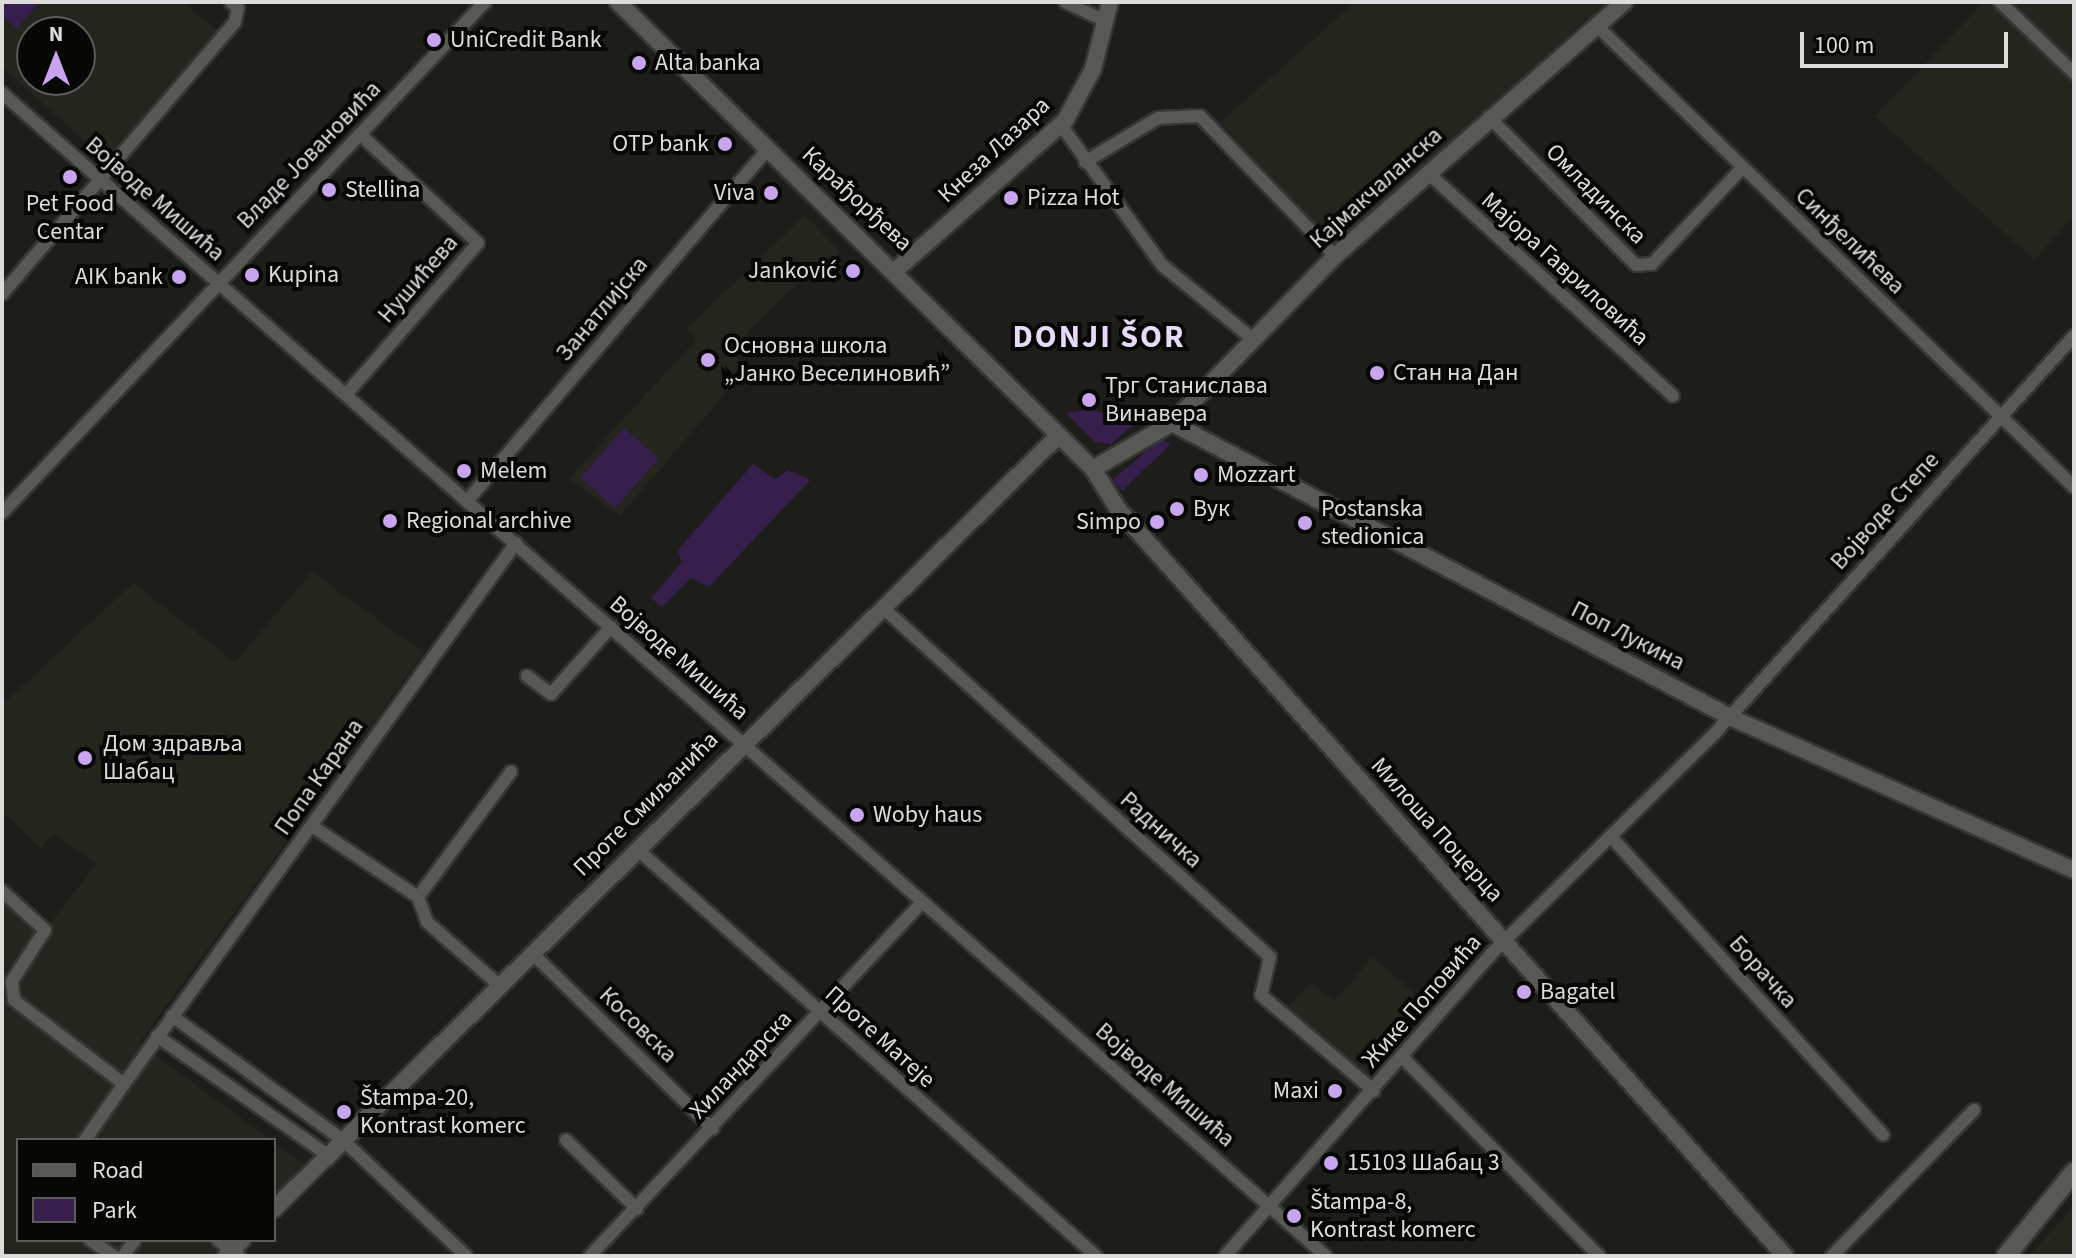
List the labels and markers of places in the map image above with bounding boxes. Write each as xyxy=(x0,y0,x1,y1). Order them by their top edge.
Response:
place label: UniCredit Bank xyxy=(450,26,602,54)
marker: UniCredit Bank xyxy=(425,31,443,49)
place label: Alta banka xyxy=(655,49,761,77)
marker: Alta banka xyxy=(630,54,648,72)
place label: OTP bank xyxy=(612,130,709,158)
marker: OTP bank xyxy=(716,135,734,153)
marker: Pet Food Centar xyxy=(61,168,79,186)
place label: Stellina xyxy=(345,176,420,204)
place label: Viva xyxy=(714,179,755,207)
marker: Stellina xyxy=(320,181,338,199)
marker: Viva xyxy=(762,184,780,202)
place label: Pizza Hot xyxy=(1027,184,1120,212)
marker: Pizza Hot xyxy=(1002,189,1020,207)
place label: Pet Food Centar xyxy=(26,190,114,246)
place label: Janković xyxy=(748,257,837,285)
place label: Kupina xyxy=(268,261,339,289)
marker: Janković xyxy=(844,262,862,280)
place label: AIK bank xyxy=(75,263,163,291)
marker: Kupina xyxy=(243,266,261,284)
marker: AIK bank xyxy=(170,268,188,286)
place label: Основна школа „Јанко Веселиновић” xyxy=(724,332,950,388)
marker: Основна школа „Јанко Веселиновић” xyxy=(699,351,717,369)
place label: Стан на Дан xyxy=(1393,359,1518,387)
marker: Стан на Дан xyxy=(1368,364,1386,382)
place label: Трг Станислава Винавера xyxy=(1105,372,1268,428)
marker: Трг Станислава Винавера xyxy=(1080,391,1098,409)
place label: Melem xyxy=(480,457,547,485)
place label: Mozzart xyxy=(1217,461,1296,489)
marker: Melem xyxy=(455,462,473,480)
marker: Mozzart xyxy=(1192,466,1210,484)
place label: Вук xyxy=(1193,495,1230,523)
place label: Postanska stedionica xyxy=(1321,495,1424,551)
marker: Вук xyxy=(1168,500,1186,518)
place label: Regional archive xyxy=(406,507,571,535)
place label: Simpo xyxy=(1076,508,1141,536)
marker: Regional archive xyxy=(381,512,399,530)
marker: Simpo xyxy=(1148,513,1166,531)
marker: Postanska stedionica xyxy=(1296,514,1314,532)
place label: Дом здравља Шабац xyxy=(103,730,242,786)
marker: Дом здравља Шабац xyxy=(74,747,96,769)
place label: Woby haus xyxy=(873,801,982,829)
marker: Woby haus xyxy=(848,806,866,824)
place label: Bagatel xyxy=(1540,978,1615,1006)
marker: Bagatel xyxy=(1515,983,1533,1001)
place label: Maxi xyxy=(1273,1077,1319,1105)
marker: Maxi xyxy=(1326,1082,1344,1100)
place label: Štampa-20, Kontrast komerc xyxy=(360,1084,526,1140)
marker: Štampa-20, Kontrast komerc xyxy=(335,1103,353,1121)
place label: 15103 Шабац 3 xyxy=(1347,1149,1500,1177)
marker: 15103 Шабац 3 xyxy=(1322,1154,1340,1172)
place label: Štampa-8, Kontrast komerc xyxy=(1310,1188,1476,1244)
marker: Štampa-8, Kontrast komerc xyxy=(1285,1207,1303,1225)

